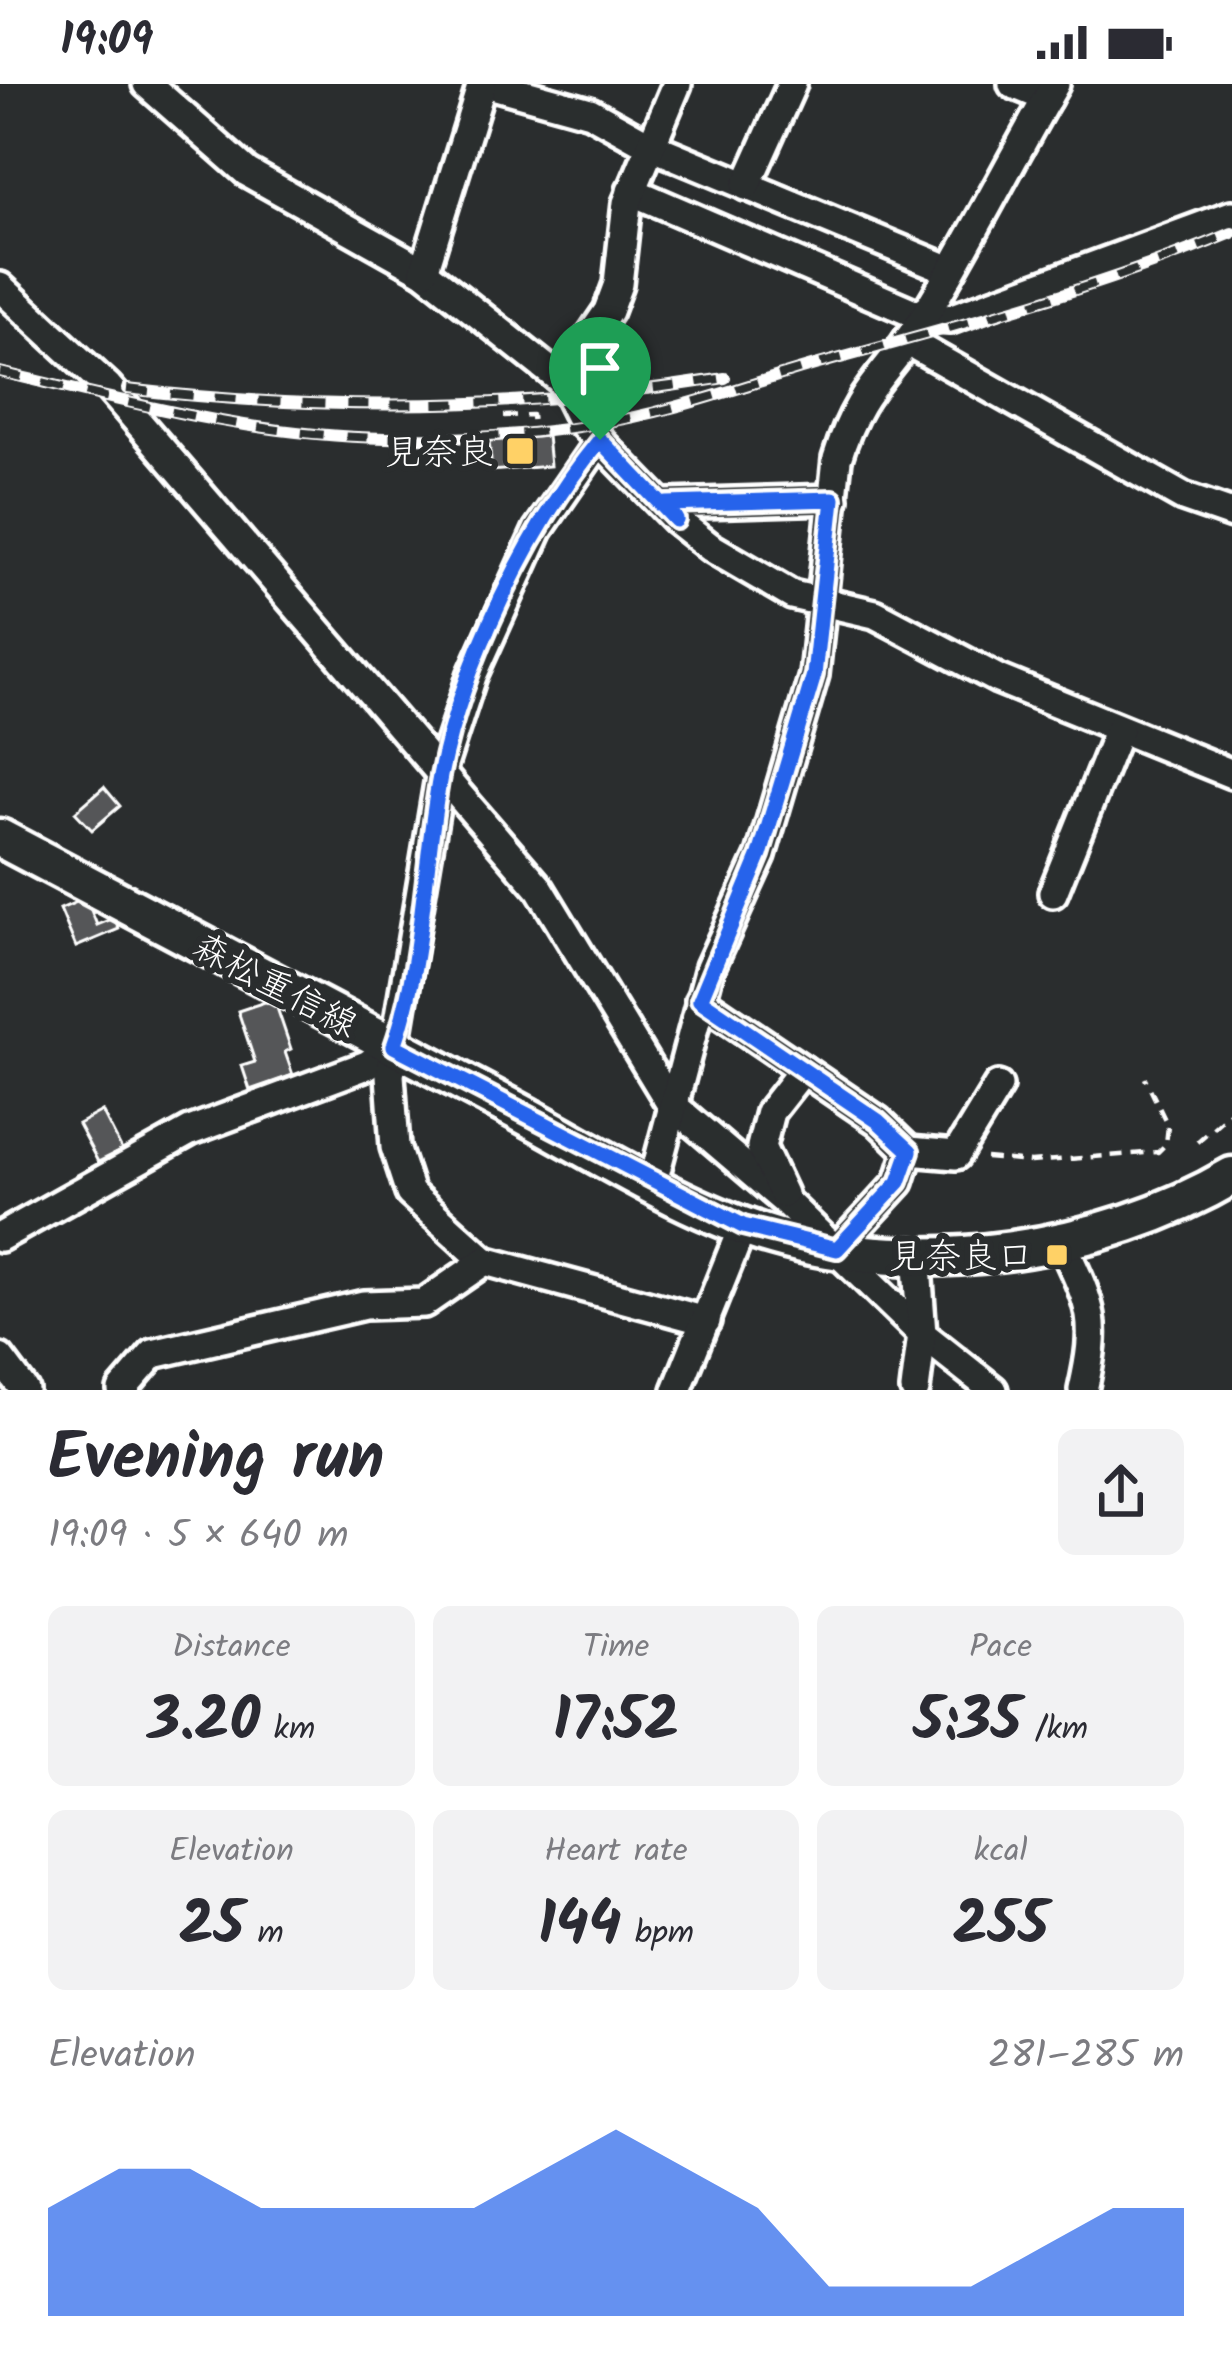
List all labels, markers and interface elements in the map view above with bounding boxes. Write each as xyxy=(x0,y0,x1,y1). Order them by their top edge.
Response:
text: 19:09 xyxy=(60,6,153,78)
pin xyxy=(549,317,651,440)
icon: arrive xyxy=(567,335,633,401)
place label: 見奈良 xyxy=(385,426,493,483)
marker: 見奈良 xyxy=(504,435,536,467)
street label: 森松重信線 xyxy=(182,920,367,1055)
place label: 見奈良口 xyxy=(889,1230,1033,1287)
marker: 見奈良口 xyxy=(1044,1242,1070,1268)
text: Evening run xyxy=(48,1408,384,1513)
button: share xyxy=(1058,1429,1184,1555)
text: 19:09 · 5 × 640 m xyxy=(48,1506,349,1568)
text: Distance xyxy=(172,1622,291,1675)
text: Time xyxy=(583,1622,649,1675)
text: Pace xyxy=(969,1622,1032,1675)
text: 3.20 xyxy=(147,1675,260,1771)
text: 17:52 xyxy=(553,1675,679,1771)
text: 5:35 xyxy=(913,1675,1021,1771)
text: km xyxy=(260,1704,315,1757)
text: /km xyxy=(1021,1704,1088,1757)
text: Elevation xyxy=(169,1826,294,1879)
text: Heart rate xyxy=(544,1826,688,1879)
text: kcal xyxy=(974,1826,1028,1879)
text: 25 xyxy=(179,1879,244,1975)
text: 144 xyxy=(538,1879,621,1975)
text: 255 xyxy=(953,1879,1049,1975)
text: m xyxy=(244,1908,284,1961)
text: bpm xyxy=(621,1908,694,1961)
text: Elevation xyxy=(48,2026,196,2088)
text: 281–285 m xyxy=(988,2026,1184,2088)

